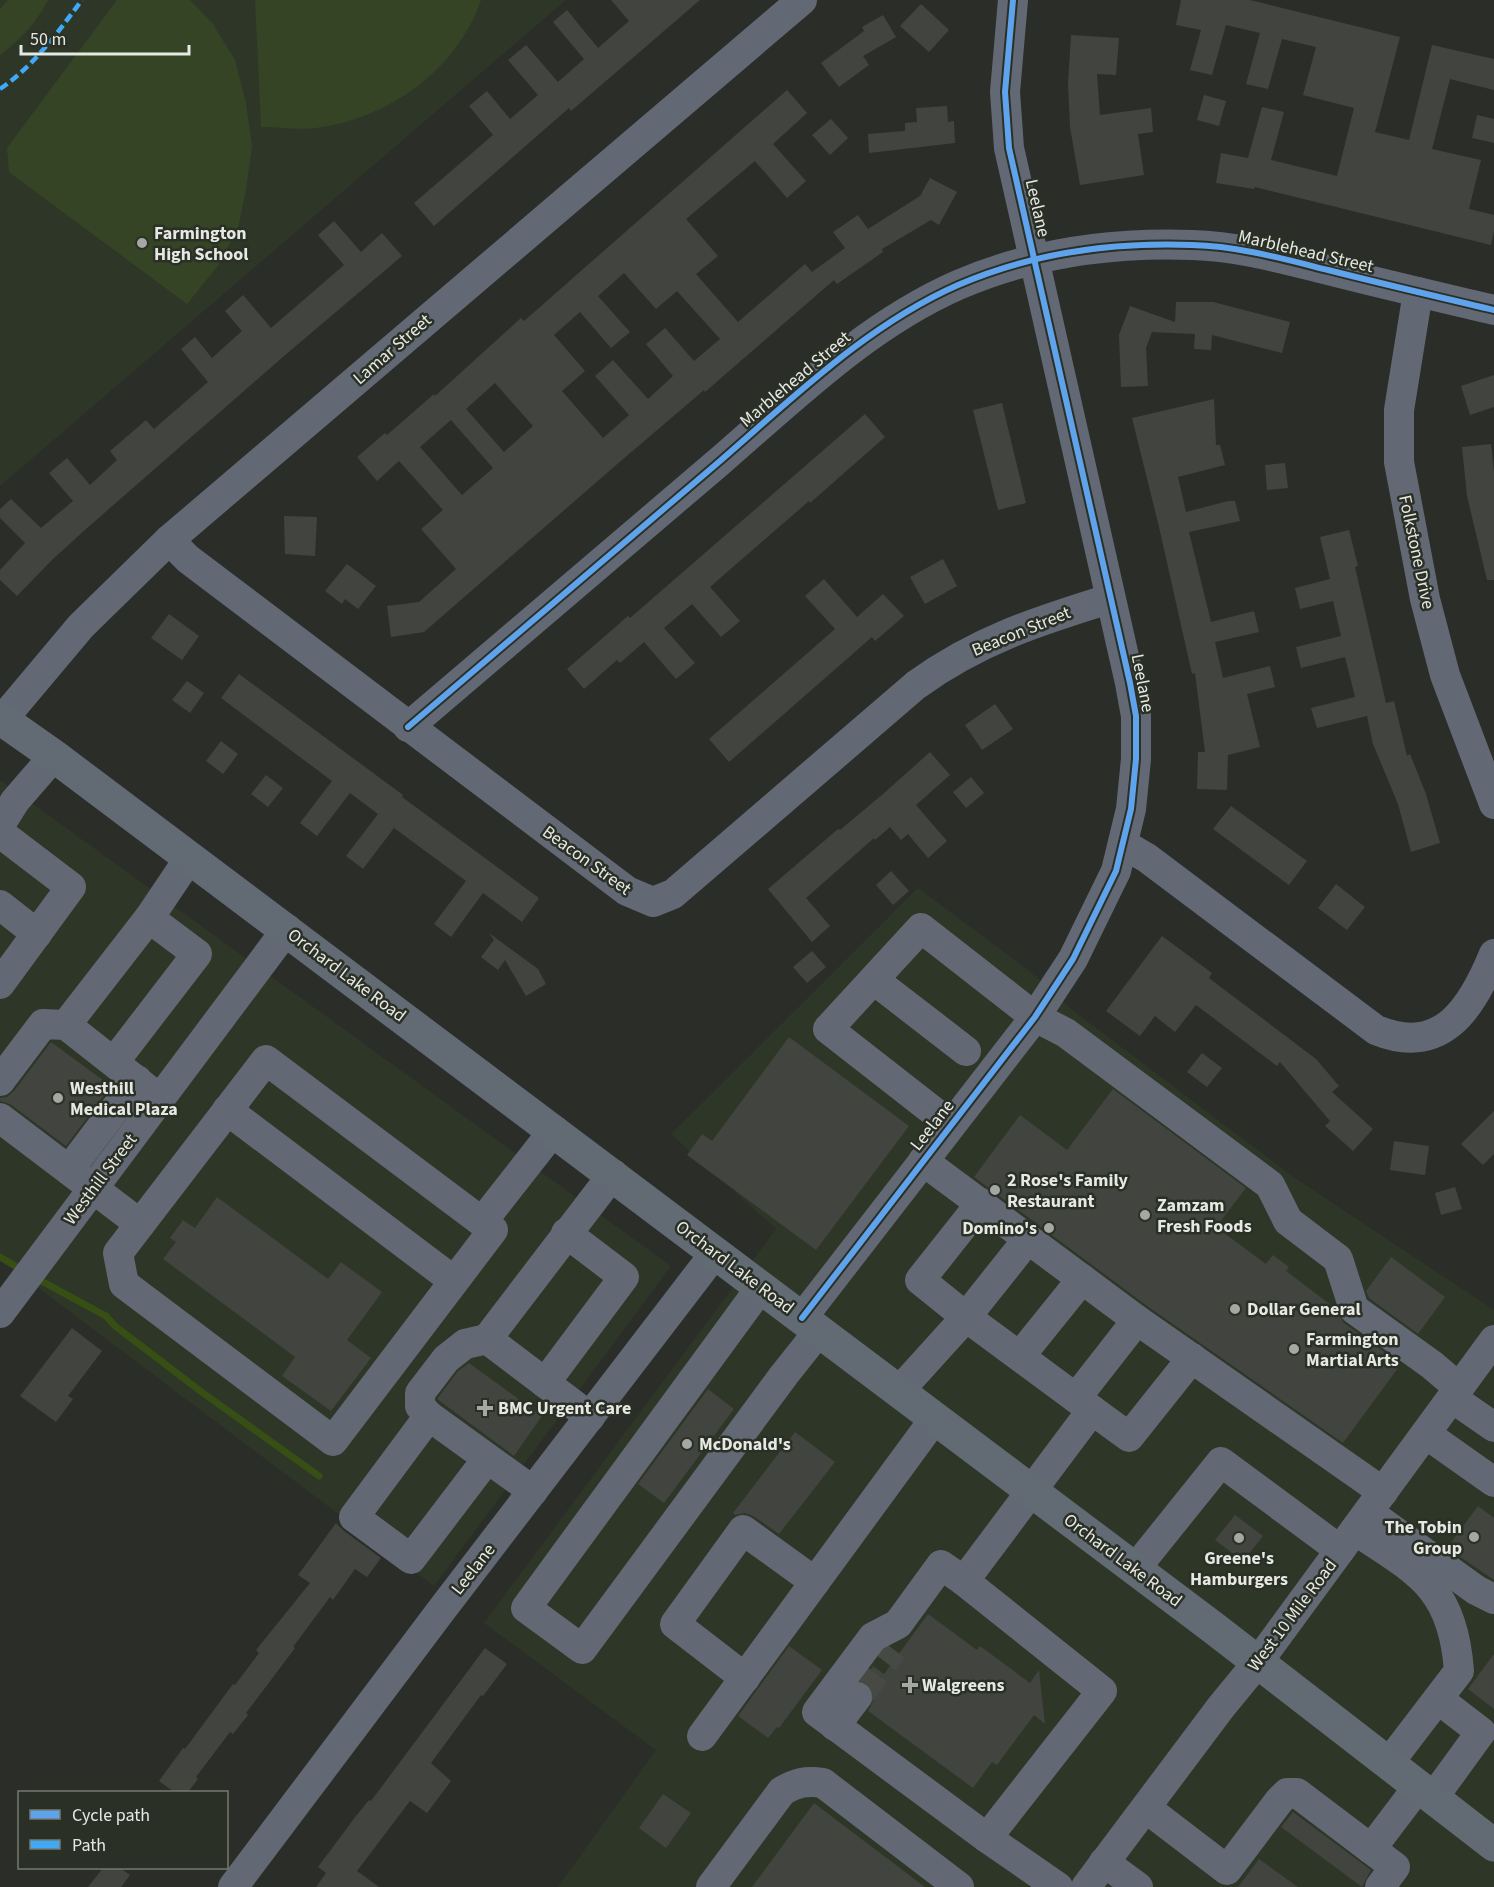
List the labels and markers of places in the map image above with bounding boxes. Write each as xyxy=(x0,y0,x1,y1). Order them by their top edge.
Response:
place label: Farmington High School xyxy=(154,221,248,267)
marker: Farmington High School xyxy=(135,236,149,250)
place label: Westhill Medical Plaza xyxy=(70,1076,178,1122)
marker: Westhill Medical Plaza xyxy=(51,1091,65,1105)
place label: 2 Rose's Family Restaurant xyxy=(1007,1168,1129,1214)
marker: 2 Rose's Family Restaurant xyxy=(988,1183,1002,1197)
place label: Zamzam Fresh Foods xyxy=(1157,1193,1252,1239)
marker: Zamzam Fresh Foods xyxy=(1138,1208,1152,1222)
place label: Domino's xyxy=(962,1216,1037,1241)
marker: Domino's xyxy=(1042,1221,1056,1235)
place label: Dollar General xyxy=(1247,1297,1361,1322)
marker: Dollar General xyxy=(1228,1302,1242,1316)
place label: Farmington Martial Arts xyxy=(1306,1327,1399,1373)
marker: Farmington Martial Arts xyxy=(1287,1342,1301,1356)
place label: BMC Urgent Care xyxy=(498,1396,631,1421)
marker: BMC Urgent Care xyxy=(476,1399,494,1417)
place label: McDonald's xyxy=(699,1432,791,1457)
marker: McDonald's xyxy=(680,1437,694,1451)
place label: The Tobin Group xyxy=(1385,1515,1462,1561)
marker: The Tobin Group xyxy=(1467,1530,1481,1544)
marker: Greene's Hamburgers xyxy=(1232,1531,1246,1545)
place label: Greene's Hamburgers xyxy=(1190,1546,1288,1592)
place label: Walgreens xyxy=(922,1673,1005,1698)
marker: Walgreens xyxy=(903,1678,917,1692)

